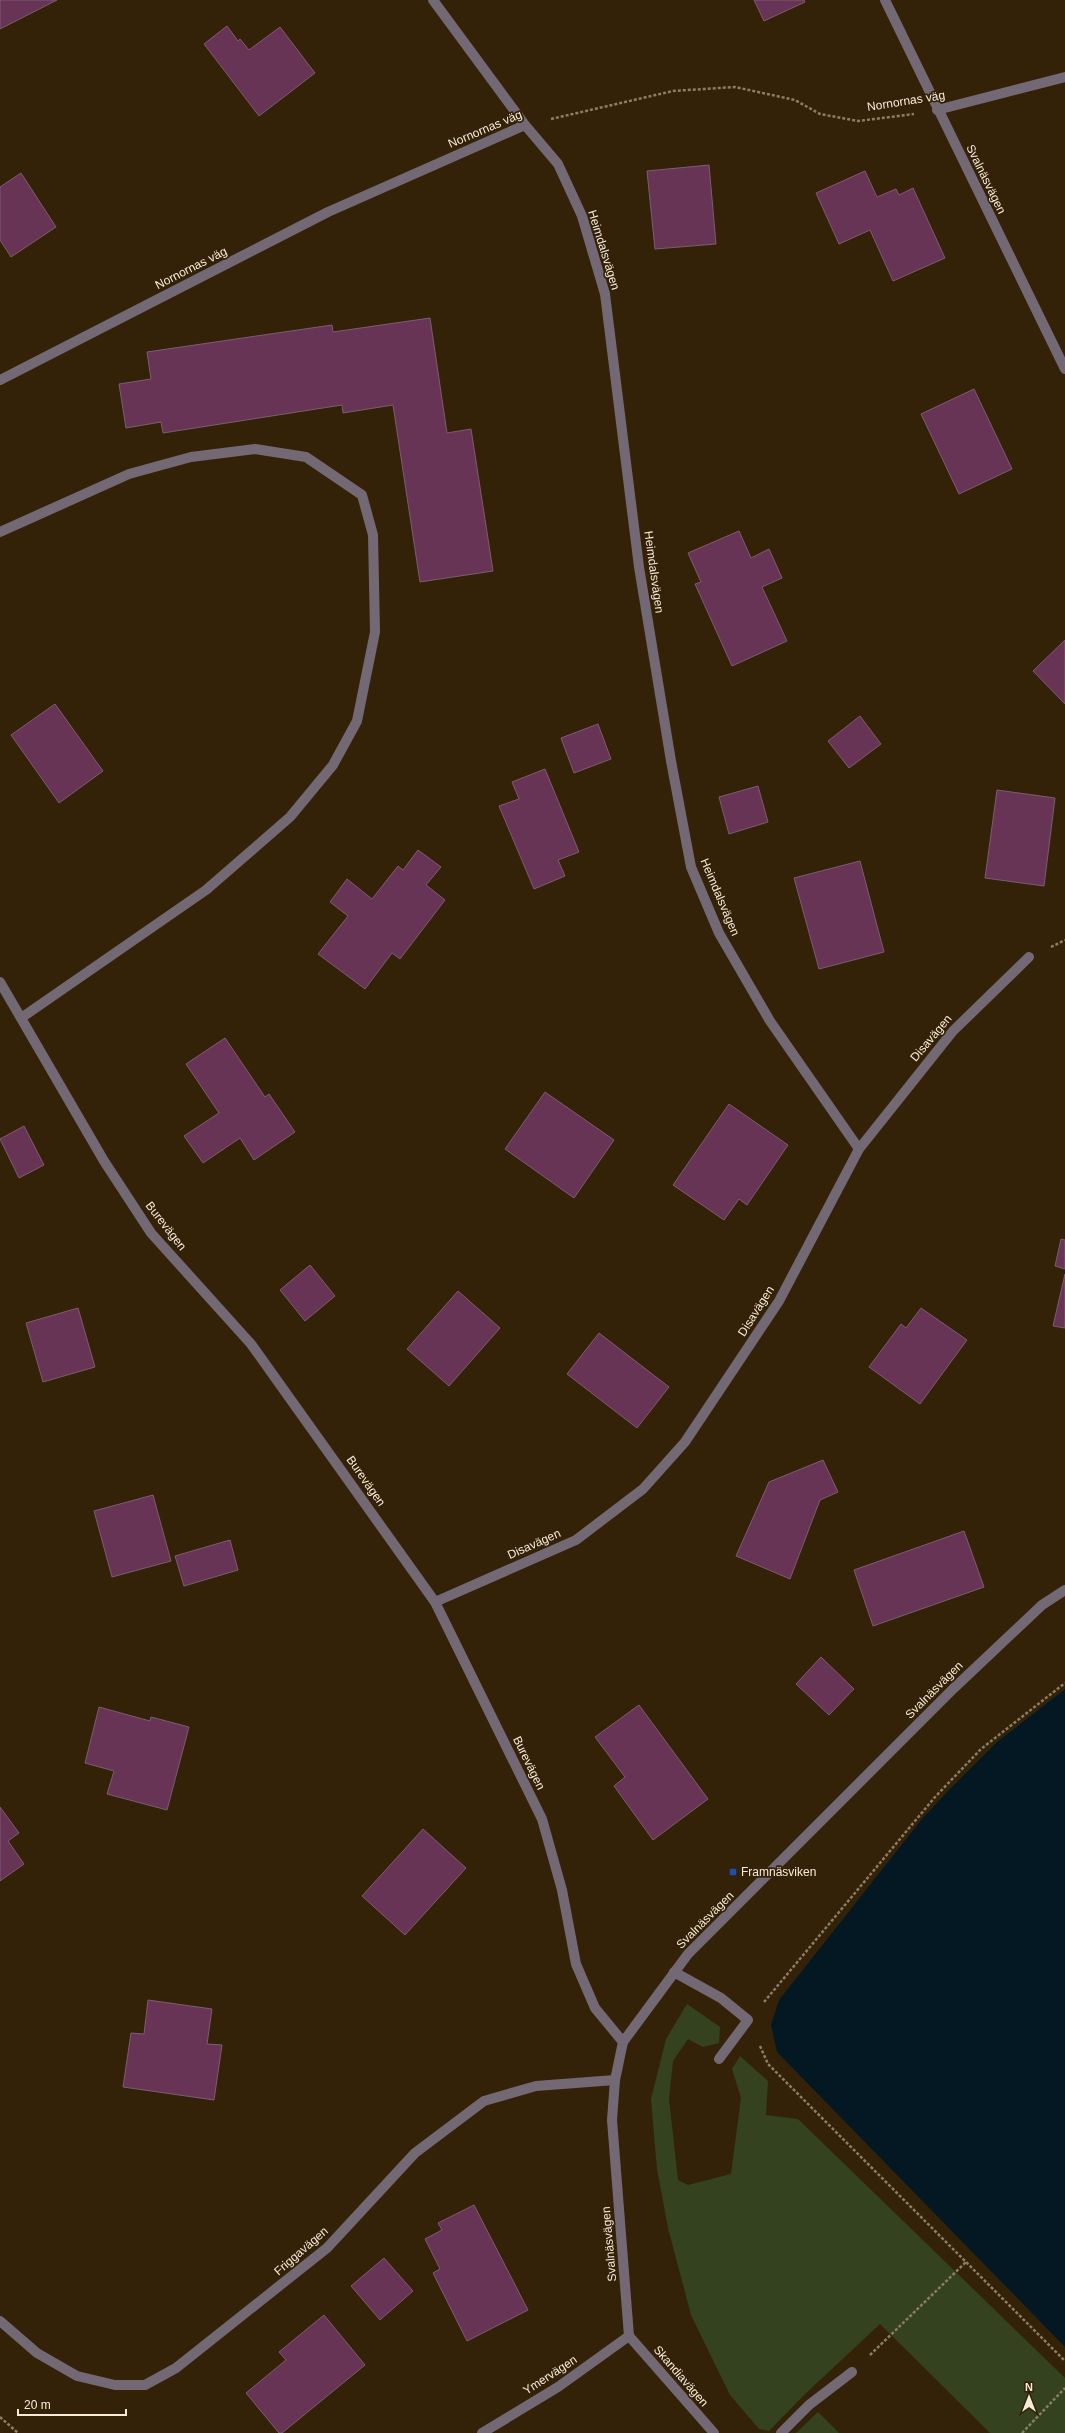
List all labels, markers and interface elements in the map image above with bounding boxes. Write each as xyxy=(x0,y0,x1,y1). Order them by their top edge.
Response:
street label: Nornornas väg xyxy=(866,88,946,114)
street label: Nornornas väg xyxy=(446,107,524,151)
street label: Svalnäsvägen xyxy=(963,142,1009,216)
street label: Heimdalsvägen xyxy=(585,208,623,292)
street label: Nornornas väg xyxy=(153,244,229,292)
street label: Heimdalsvägen xyxy=(641,530,667,614)
street label: Heimdalsvägen xyxy=(697,856,743,938)
street label: Disavägen xyxy=(907,1012,955,1064)
street label: Burevägen xyxy=(143,1199,189,1253)
street label: Disavägen xyxy=(735,1283,777,1339)
street label: Burevägen xyxy=(344,1453,388,1509)
street label: Disavägen xyxy=(505,1526,563,1562)
street label: Svalnäsvägen xyxy=(902,1658,966,1722)
street label: Burevägen xyxy=(510,1734,548,1792)
place label: Framnäsviken xyxy=(741,1865,816,1879)
marker: Framnäsviken xyxy=(728,1867,738,1877)
street label: Svalnäsvägen xyxy=(673,1888,737,1952)
street label: Svalnäsvägen xyxy=(599,2206,619,2282)
street label: Friggavägen xyxy=(271,2224,331,2278)
street label: Skandiavägen xyxy=(651,2343,711,2409)
street label: Ymervägen xyxy=(520,2352,580,2398)
north arrow xyxy=(1009,2377,1049,2417)
text: N xyxy=(1025,2381,1033,2393)
scale bar xyxy=(18,2391,126,2417)
text: 20 m xyxy=(24,2398,51,2412)

